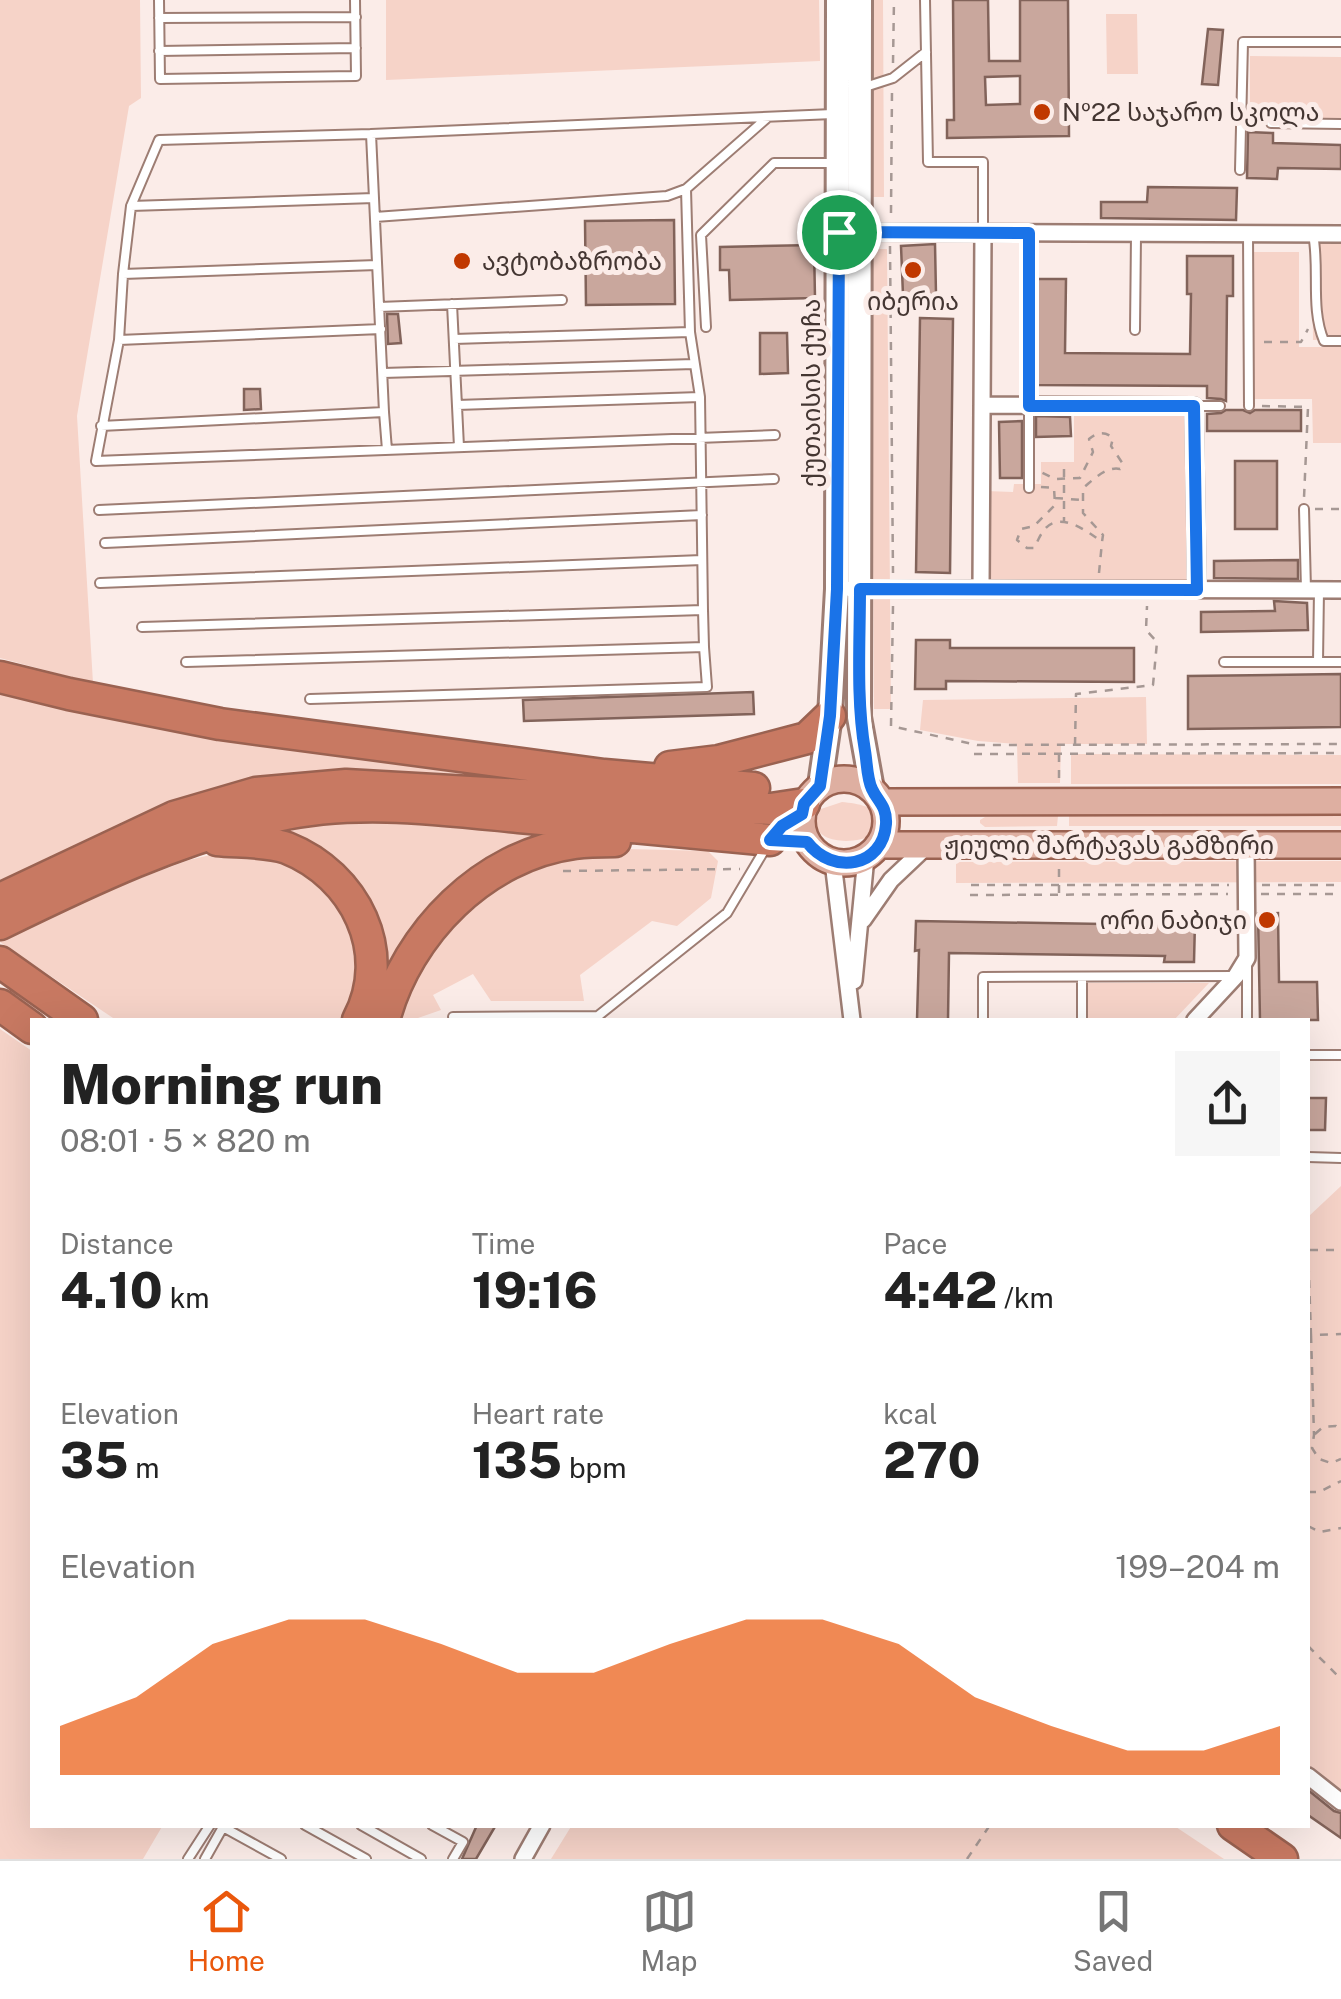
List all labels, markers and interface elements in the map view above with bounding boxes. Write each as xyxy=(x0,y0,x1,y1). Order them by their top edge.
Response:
place label: №22 საჯარო სკოლა xyxy=(1062,97,1319,128)
marker: №22 საჯარო სკოლა xyxy=(1031,101,1053,123)
pin xyxy=(797,190,882,275)
icon: arrive xyxy=(812,205,867,260)
place label: ავტობაზრობა xyxy=(482,246,662,276)
marker: ავტობაზრობა xyxy=(451,250,473,272)
marker: იბერია xyxy=(902,259,924,281)
place label: იბერია xyxy=(867,286,959,316)
street label: ქუთაისის ქუჩა xyxy=(796,299,826,487)
street label: ჟიული შარტავას გამზირი xyxy=(944,830,1274,861)
place label: ორი ნაბიჯი xyxy=(1100,905,1247,935)
marker: ორი ნაბიჯი xyxy=(1256,909,1278,931)
button: share xyxy=(1175,1051,1280,1156)
text: Morning run xyxy=(60,1052,383,1116)
text: 08:01 · 5 × 820 m xyxy=(60,1122,311,1159)
text: Distance xyxy=(60,1227,174,1260)
text: Time xyxy=(472,1227,535,1260)
text: Pace xyxy=(883,1227,947,1260)
text: 4.10 xyxy=(60,1260,163,1319)
text: 19:16 xyxy=(472,1260,598,1319)
text: 4:42 xyxy=(883,1260,997,1319)
text: km xyxy=(163,1281,210,1314)
text: /km xyxy=(997,1281,1054,1314)
text: Elevation xyxy=(60,1397,179,1430)
text: Heart rate xyxy=(472,1397,604,1430)
text: kcal xyxy=(883,1397,937,1430)
text: 35 xyxy=(60,1430,129,1489)
text: 135 xyxy=(472,1430,562,1489)
text: 270 xyxy=(883,1430,981,1489)
text: m xyxy=(129,1451,160,1484)
text: bpm xyxy=(562,1451,627,1484)
text: Elevation xyxy=(60,1548,196,1585)
text: 199–204 m xyxy=(1115,1548,1280,1585)
tab: Home xyxy=(188,1884,265,1977)
tab: Map xyxy=(641,1884,697,1977)
tab: Saved xyxy=(1073,1884,1153,1977)

